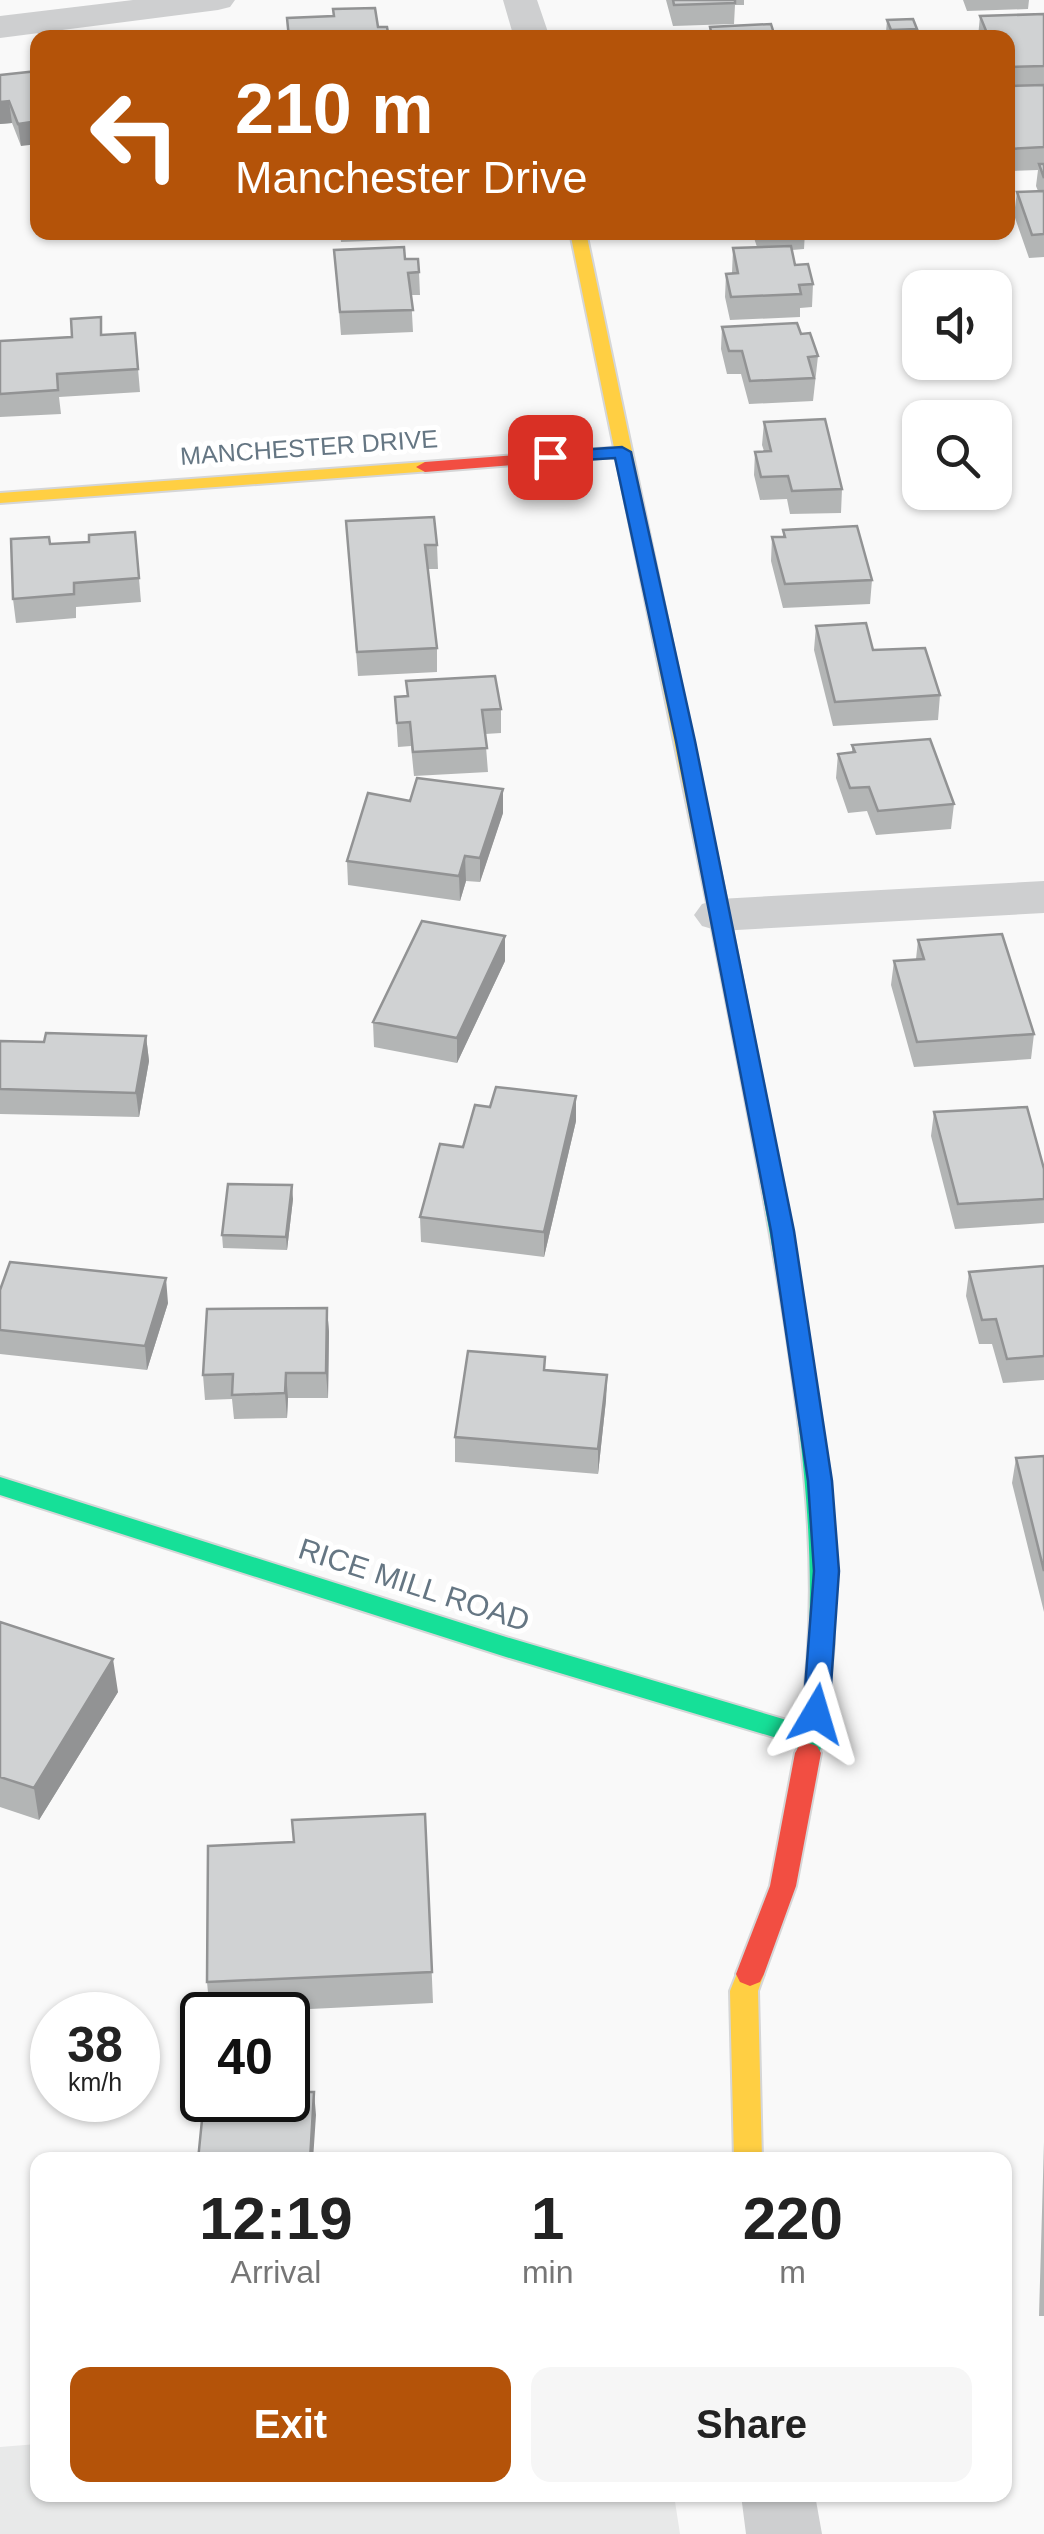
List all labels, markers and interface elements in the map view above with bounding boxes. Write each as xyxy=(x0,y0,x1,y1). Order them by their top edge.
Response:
icon: left xyxy=(70,70,200,200)
text: 210 m xyxy=(235,70,433,148)
text: Manchester Drive xyxy=(235,152,588,203)
map controls xyxy=(902,270,1012,510)
button: sound xyxy=(902,270,1012,380)
button: search xyxy=(902,400,1012,510)
pin xyxy=(508,415,593,500)
street label: MANCHESTER DRIVE xyxy=(179,424,439,470)
icon: arrive xyxy=(523,430,578,485)
street label: RICE MILL ROAD xyxy=(295,1532,534,1637)
position arrow xyxy=(764,1662,868,1766)
speed limit sign: 40 xyxy=(180,1992,310,2122)
text: 38 xyxy=(67,2017,123,2073)
text: km/h xyxy=(68,2068,122,2096)
text: 12:19 xyxy=(199,2185,353,2252)
text: 1 xyxy=(531,2185,564,2252)
text: 220 xyxy=(743,2185,843,2252)
text: Arrival xyxy=(231,2254,321,2290)
text: min xyxy=(522,2254,573,2290)
text: m xyxy=(779,2254,806,2290)
button: Exit xyxy=(70,2367,511,2482)
button: Share xyxy=(531,2367,972,2482)

